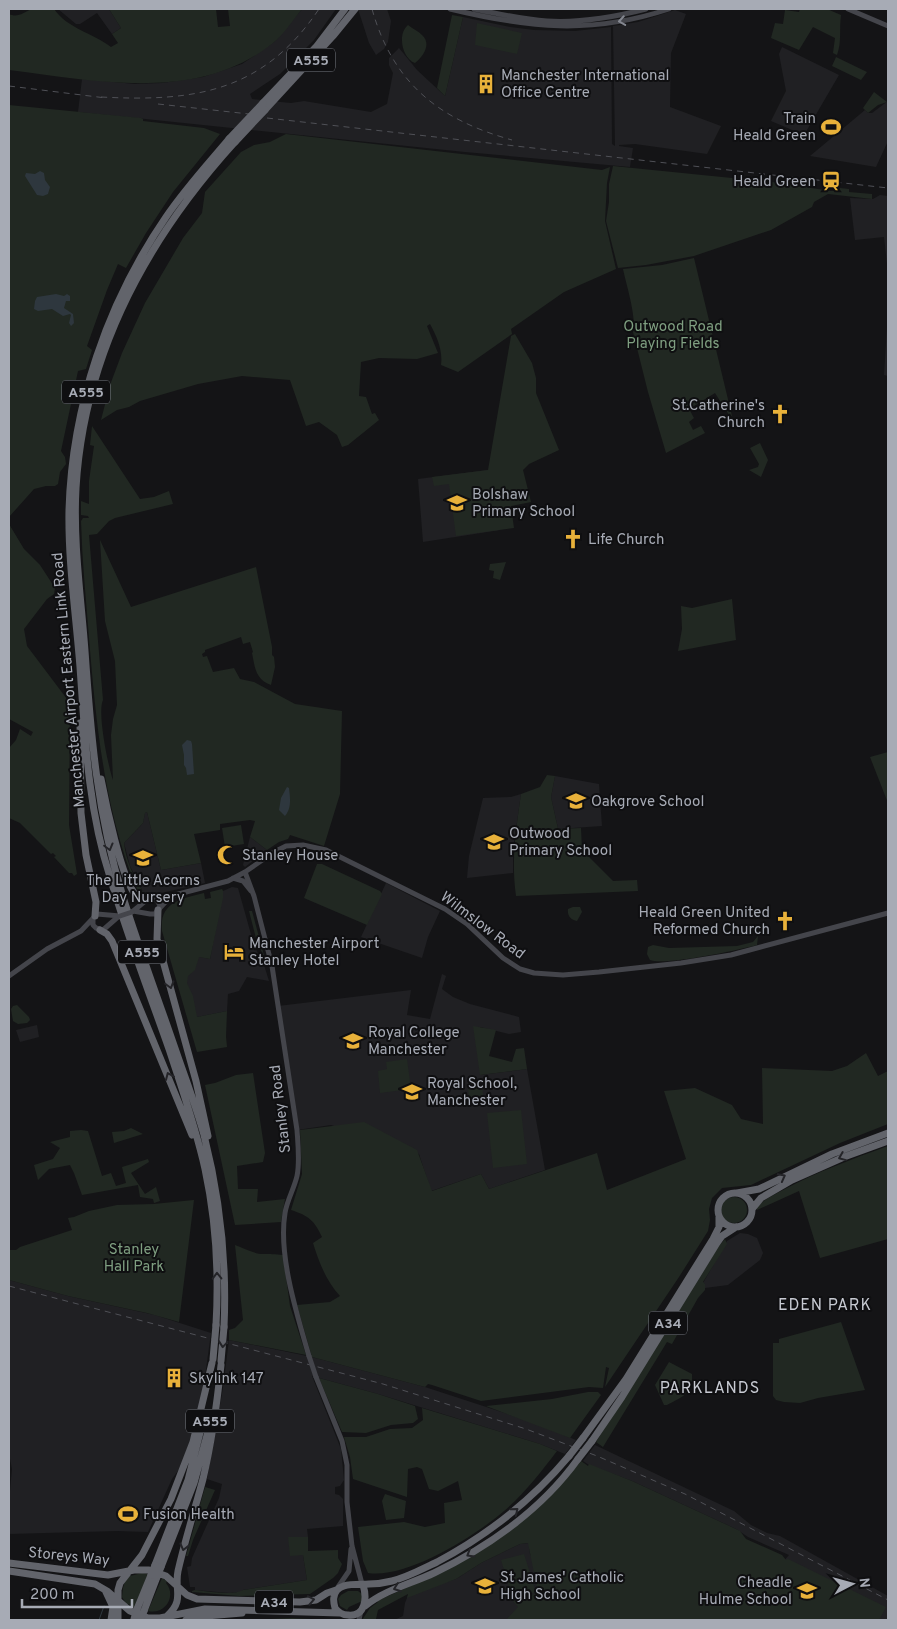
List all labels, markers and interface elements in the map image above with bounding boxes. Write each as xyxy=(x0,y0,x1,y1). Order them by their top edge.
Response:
one-way arrow xyxy=(617,16,626,26)
road number: A555 xyxy=(287,48,335,72)
place label: Manchester International Office Centre xyxy=(501,67,669,103)
building icon: Manchester International Office Centre xyxy=(475,73,497,95)
place label: Train Heald Green xyxy=(733,110,816,146)
sports icon: Train Heald Green xyxy=(820,116,842,138)
station icon: Heald Green xyxy=(820,170,842,192)
place label: Heald Green xyxy=(733,173,816,192)
park label: Outwood Road Playing Fields xyxy=(623,318,723,354)
road number: A555 xyxy=(62,381,110,404)
place label: St.Catherine's Church xyxy=(672,397,765,433)
church icon: St.Catherine's Church xyxy=(769,403,791,425)
place label: Bolshaw Primary School xyxy=(472,486,575,522)
school or university icon: Bolshaw Primary School xyxy=(446,492,468,514)
church icon: Life Church xyxy=(562,528,584,550)
place label: Life Church xyxy=(588,531,665,550)
street label: Manchester Airport Eastern Link Road xyxy=(49,552,90,808)
school or university icon: Oakgrove School xyxy=(565,790,587,812)
place label: Oakgrove School xyxy=(591,793,704,812)
place label: Outwood Primary School xyxy=(509,825,612,861)
school or university icon: Outwood Primary School xyxy=(483,831,505,853)
one-way arrow xyxy=(103,842,114,851)
mosque icon: Stanley House xyxy=(216,844,238,866)
school or university icon: The Little Acorns Day Nursery xyxy=(132,847,154,869)
place label: Stanley House xyxy=(242,847,338,866)
place label: The Little Acorns Day Nursery xyxy=(86,872,200,908)
street label: Wilmslow Road xyxy=(436,888,528,964)
place label: Heald Green United Reformed Church xyxy=(639,904,770,940)
church icon: Heald Green United Reformed Church xyxy=(774,910,796,932)
place label: Manchester Airport Stanley Hotel xyxy=(249,935,379,971)
road number: A555 xyxy=(118,940,166,964)
hotel icon: Manchester Airport Stanley Hotel xyxy=(223,941,245,963)
one-way arrow xyxy=(165,981,175,989)
place label: Royal College Manchester xyxy=(368,1024,460,1060)
school or university icon: Royal College Manchester xyxy=(342,1030,364,1052)
street label: Stanley Road xyxy=(267,1064,296,1154)
one-way arrow xyxy=(164,1072,175,1081)
place label: Royal School, Manchester xyxy=(427,1075,517,1111)
school or university icon: Royal School, Manchester xyxy=(401,1081,423,1103)
one-way arrow xyxy=(838,1151,847,1162)
one-way arrow xyxy=(777,1173,786,1183)
park label: Stanley Hall Park xyxy=(104,1241,164,1277)
one-way arrow xyxy=(212,1272,222,1280)
district label: EDEN PARK xyxy=(778,1296,872,1316)
road number: A34 xyxy=(649,1312,687,1335)
one-way arrow xyxy=(218,1341,229,1349)
building icon: Skylink 147 xyxy=(163,1367,185,1389)
place label: Skylink 147 xyxy=(189,1370,264,1389)
district label: PARKLANDS xyxy=(660,1379,760,1399)
road number: A555 xyxy=(186,1410,234,1432)
sports icon: Fusion Health xyxy=(117,1503,139,1525)
place label: Fusion Health xyxy=(143,1506,235,1525)
one-way arrow xyxy=(510,1507,519,1516)
one-way arrow xyxy=(179,1543,190,1551)
street label: Storeys Way xyxy=(27,1544,111,1571)
one-way arrow xyxy=(466,1547,475,1557)
north arrow xyxy=(827,1559,877,1609)
place label: St James' Catholic High School xyxy=(500,1569,624,1605)
place label: Cheadle Hulme School xyxy=(699,1574,792,1610)
school or university icon: St James' Catholic High School xyxy=(474,1575,496,1597)
scale bar xyxy=(22,1576,132,1608)
text: N xyxy=(854,1577,872,1589)
school or university icon: Cheadle Hulme School xyxy=(796,1580,818,1602)
one-way arrow xyxy=(393,1582,402,1592)
text: 200 m xyxy=(30,1586,75,1605)
road number: A34 xyxy=(255,1590,293,1614)
one-way arrow xyxy=(306,1596,315,1606)

